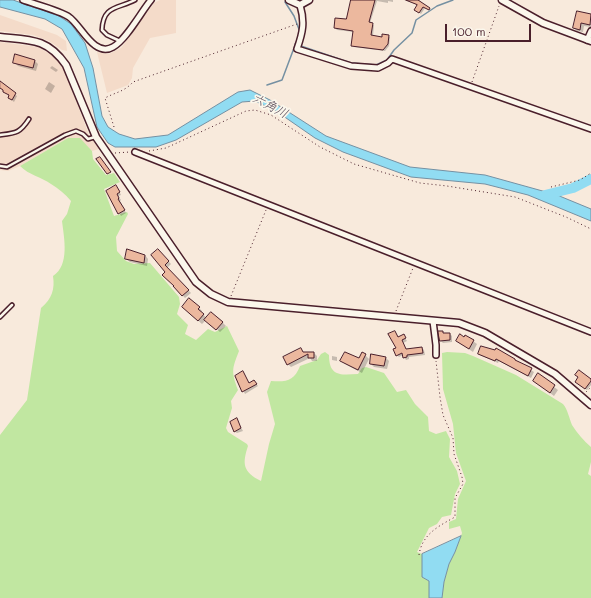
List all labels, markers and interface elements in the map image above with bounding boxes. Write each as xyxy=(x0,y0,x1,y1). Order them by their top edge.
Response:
scale bar xyxy=(447,16,533,42)
text: 100 m xyxy=(452,23,486,39)
water label: 六角川 xyxy=(249,90,291,122)

